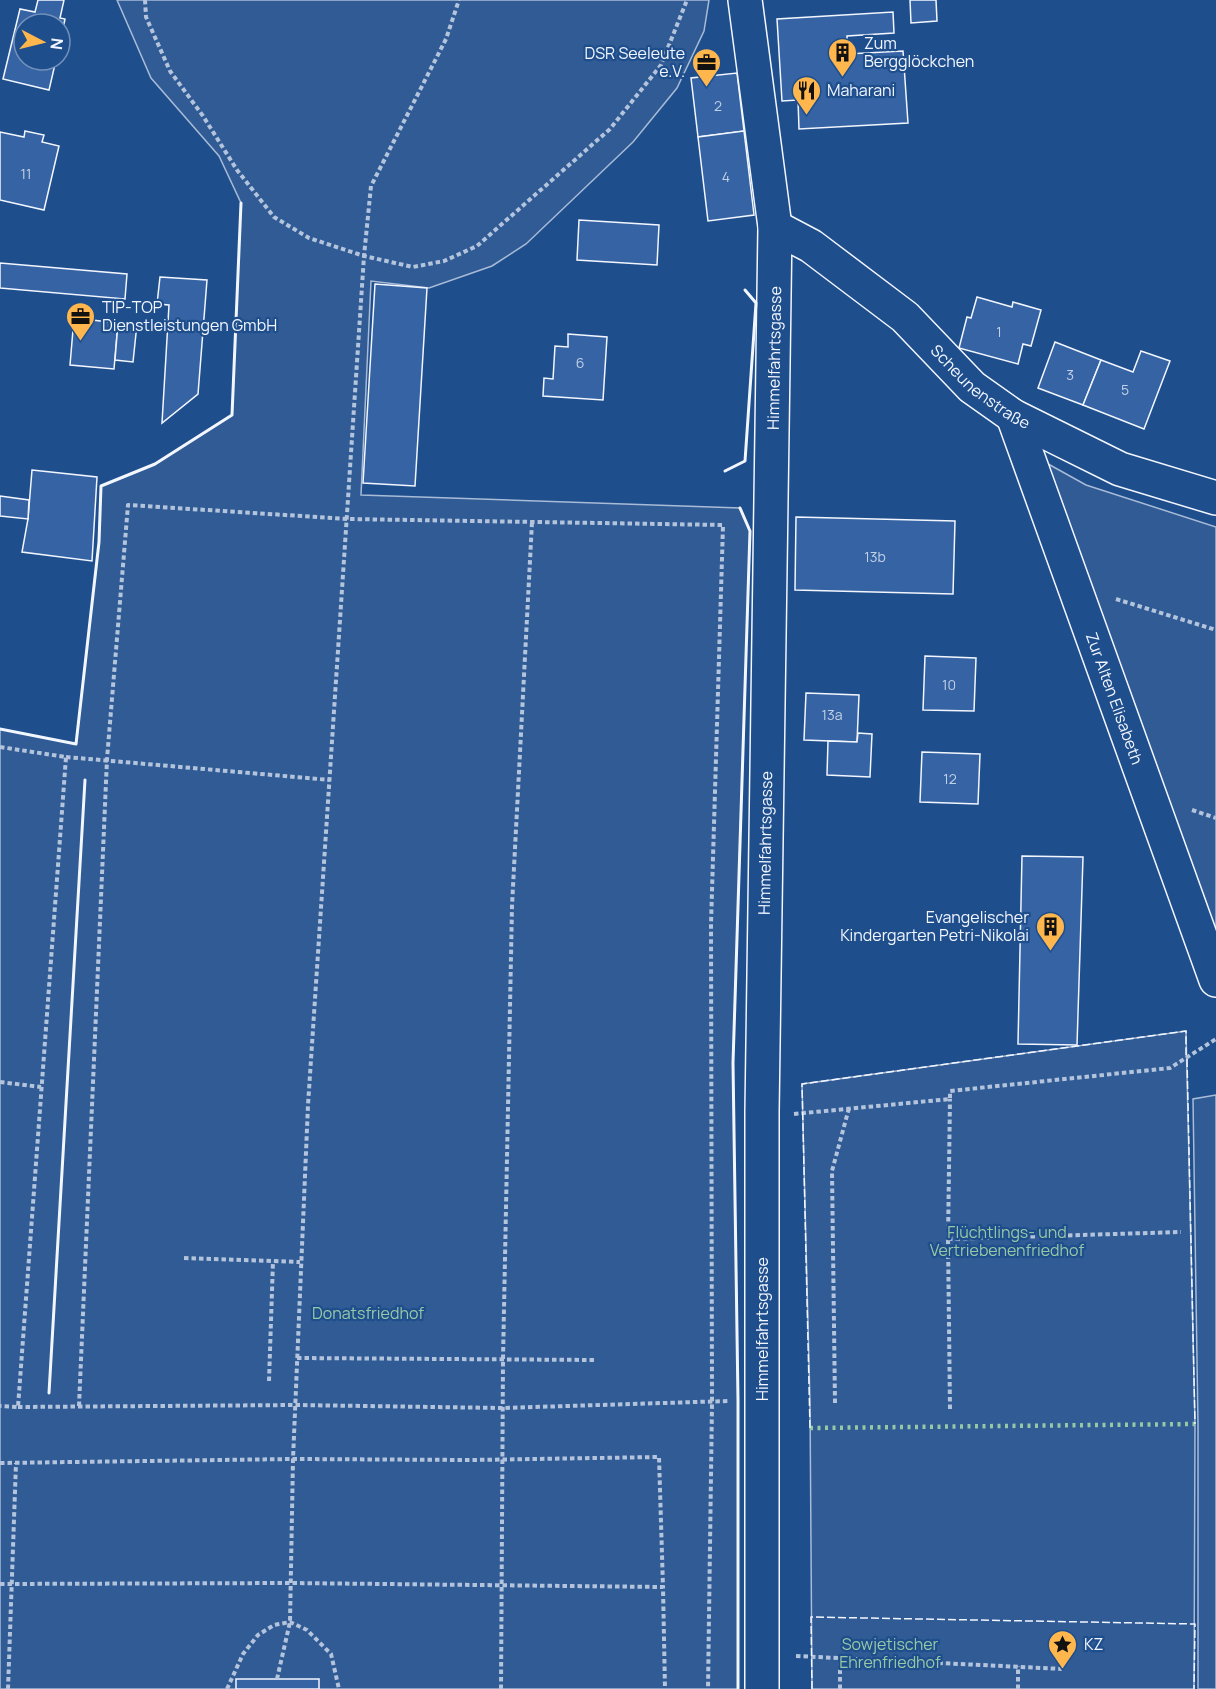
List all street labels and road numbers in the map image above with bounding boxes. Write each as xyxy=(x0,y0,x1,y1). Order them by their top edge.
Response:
street label: Himmelfahrtsgasse xyxy=(762,286,786,430)
street label: Scheunenstraße xyxy=(926,340,1034,434)
street label: Zur Alten Elisabeth xyxy=(1081,629,1148,767)
street label: Himmelfahrtsgasse xyxy=(753,771,777,915)
street label: Himmelfahrtsgasse xyxy=(751,1257,773,1401)

